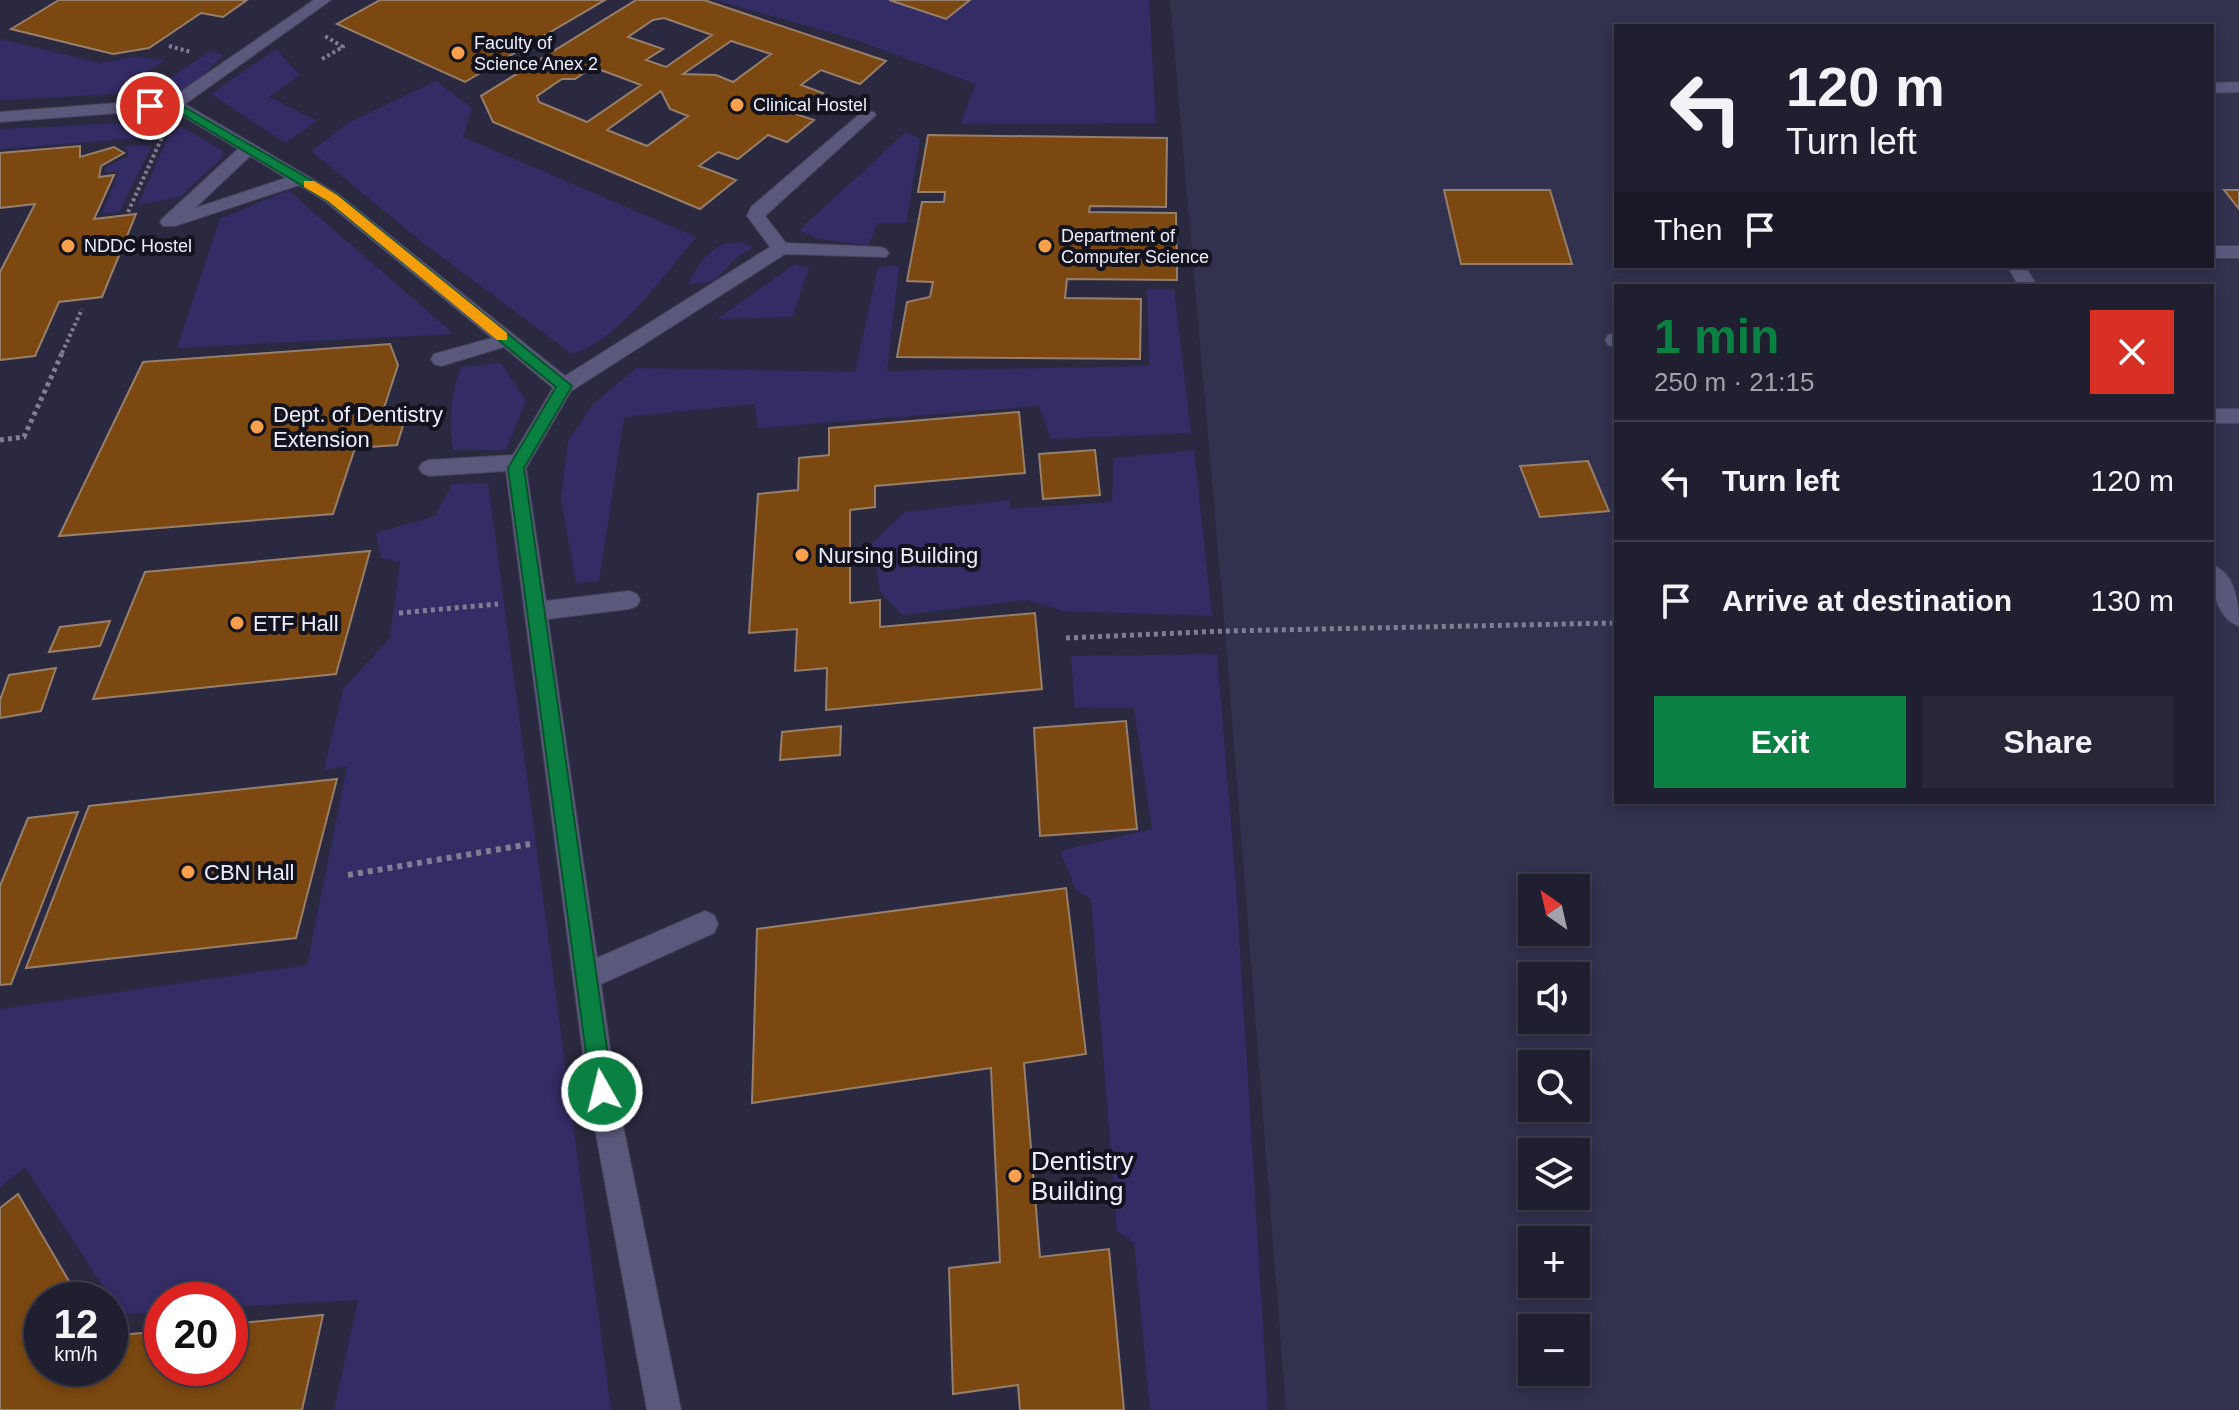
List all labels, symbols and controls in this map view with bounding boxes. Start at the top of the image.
place label: Faculty of Science Anex 2 [474,33,598,74]
marker: Faculty of Science Anex 2 [449,44,467,62]
text: 120 m [1786,55,1945,118]
icon: left [1654,56,1758,160]
pin [116,72,184,140]
icon: arrive [128,84,172,128]
place label: Clinical Hostel [753,95,867,115]
marker: Clinical Hostel [728,96,746,114]
text: Turn left [1786,121,1917,162]
icon: arrive [1738,208,1782,252]
text: Then [1654,213,1722,246]
place label: Department of Computer Science [1061,226,1209,267]
place label: NDDC Hostel [84,236,192,256]
marker: NDDC Hostel [59,237,77,255]
marker: Department of Computer Science [1036,237,1054,255]
text: 1 min [1654,310,1779,363]
button: close [2090,310,2174,394]
text: 250 m · 21:15 [1654,367,1814,397]
place label: Dept. of Dentistry Extension [273,402,443,452]
marker: Dept. of Dentistry Extension [248,418,266,436]
icon: left [1654,459,1698,503]
text: Turn left [1722,464,1840,497]
text: 120 m [2091,464,2174,497]
place label: Nursing Building [818,543,978,568]
marker: Nursing Building [793,546,811,564]
icon: arrive [1654,579,1698,623]
text: Arrive at destination [1722,584,2012,617]
text: 130 m [2091,584,2174,617]
place label: ETF Hall [253,611,339,636]
marker: ETF Hall [228,614,246,632]
button: Exit [1654,696,1906,788]
button: Share [1922,696,2174,788]
place label: CBN Hall [204,860,294,885]
marker: CBN Hall [179,863,197,881]
north arrow [1518,874,1590,946]
map controls [1518,874,1590,1386]
button: sound [1518,962,1590,1034]
position arrow [560,1049,644,1133]
button: search [1518,1050,1590,1122]
button: layers [1518,1138,1590,1210]
place label: Dentistry Building [1031,1146,1134,1206]
marker: Dentistry Building [1006,1167,1024,1185]
button: + [1518,1226,1590,1298]
speed limit sign: 20 [144,1282,248,1386]
text: 12 [54,1302,98,1346]
button: − [1518,1314,1590,1386]
text: km/h [54,1343,98,1365]

